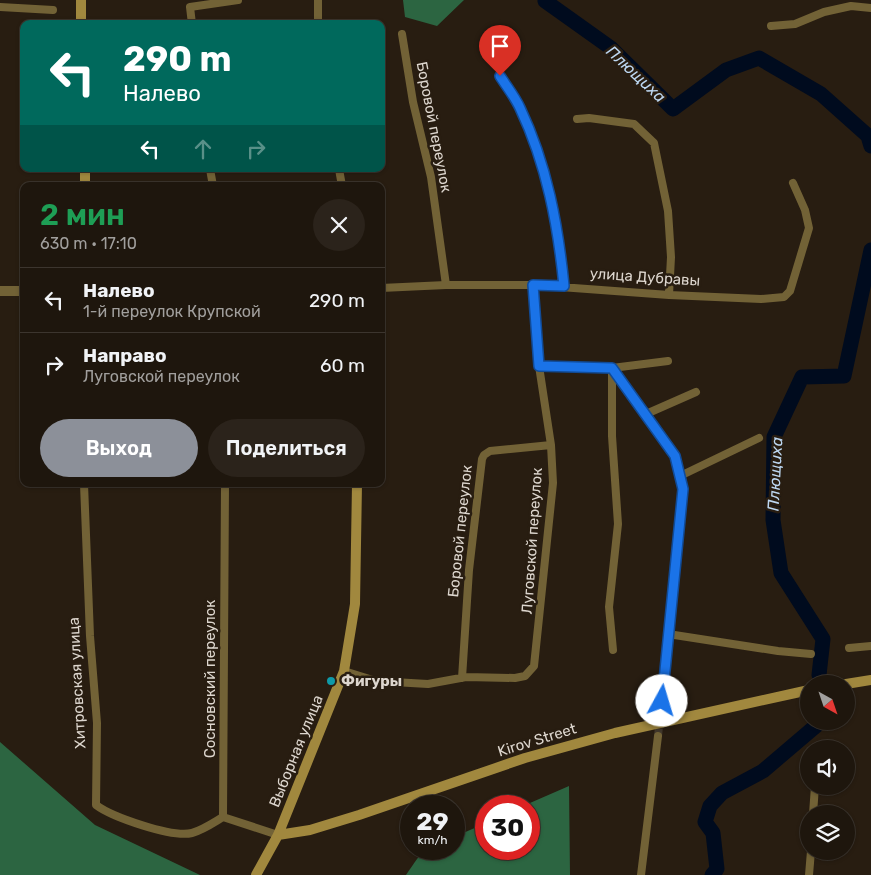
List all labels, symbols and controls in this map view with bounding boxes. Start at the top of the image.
pin [479,25,521,76]
icon: arrive [486,32,514,60]
text: 290 m [123,38,232,80]
icon: left [40,40,105,105]
water label: Плющиха [602,42,670,106]
street label: Боровой переулок [412,60,456,194]
text: Налево [123,80,201,107]
icon: left [136,135,164,163]
icon: ahead [189,135,217,163]
icon: right [242,135,270,163]
text: 2 мин [40,197,125,233]
button: close [313,199,365,251]
text: 630 m · 17:10 [40,234,137,253]
street label: улица Дубравы [589,264,701,290]
text: Налево [83,279,155,302]
icon: left [40,286,68,314]
text: 290 m [309,289,365,312]
text: 1-й переулок Крупской [83,302,261,321]
text: Направо [83,344,167,367]
icon: right [40,351,68,379]
text: 60 m [320,354,365,377]
text: Луговской переулок [83,367,240,386]
button: Выход [40,419,198,477]
button: Поделиться [208,419,365,477]
water label: Плющиха [764,436,786,512]
street label: Боровой переулок [444,464,476,598]
street label: Луговской переулок [518,467,546,615]
street label: Сосновский переулок [201,600,219,758]
street label: Хитровская улица [65,617,89,749]
place label: Фигуры [341,672,402,690]
position arrow [635,674,687,726]
marker: Фигуры [325,675,337,687]
north arrow [800,675,855,730]
map controls [800,675,855,860]
street label: Выборная улица [265,692,327,810]
street label: Kirov Street [495,719,579,761]
button: sound [800,740,855,795]
speed limit sign: 30 [475,795,540,860]
button: layers [800,805,855,860]
text: 29 [416,807,449,836]
text: km/h [418,833,447,847]

